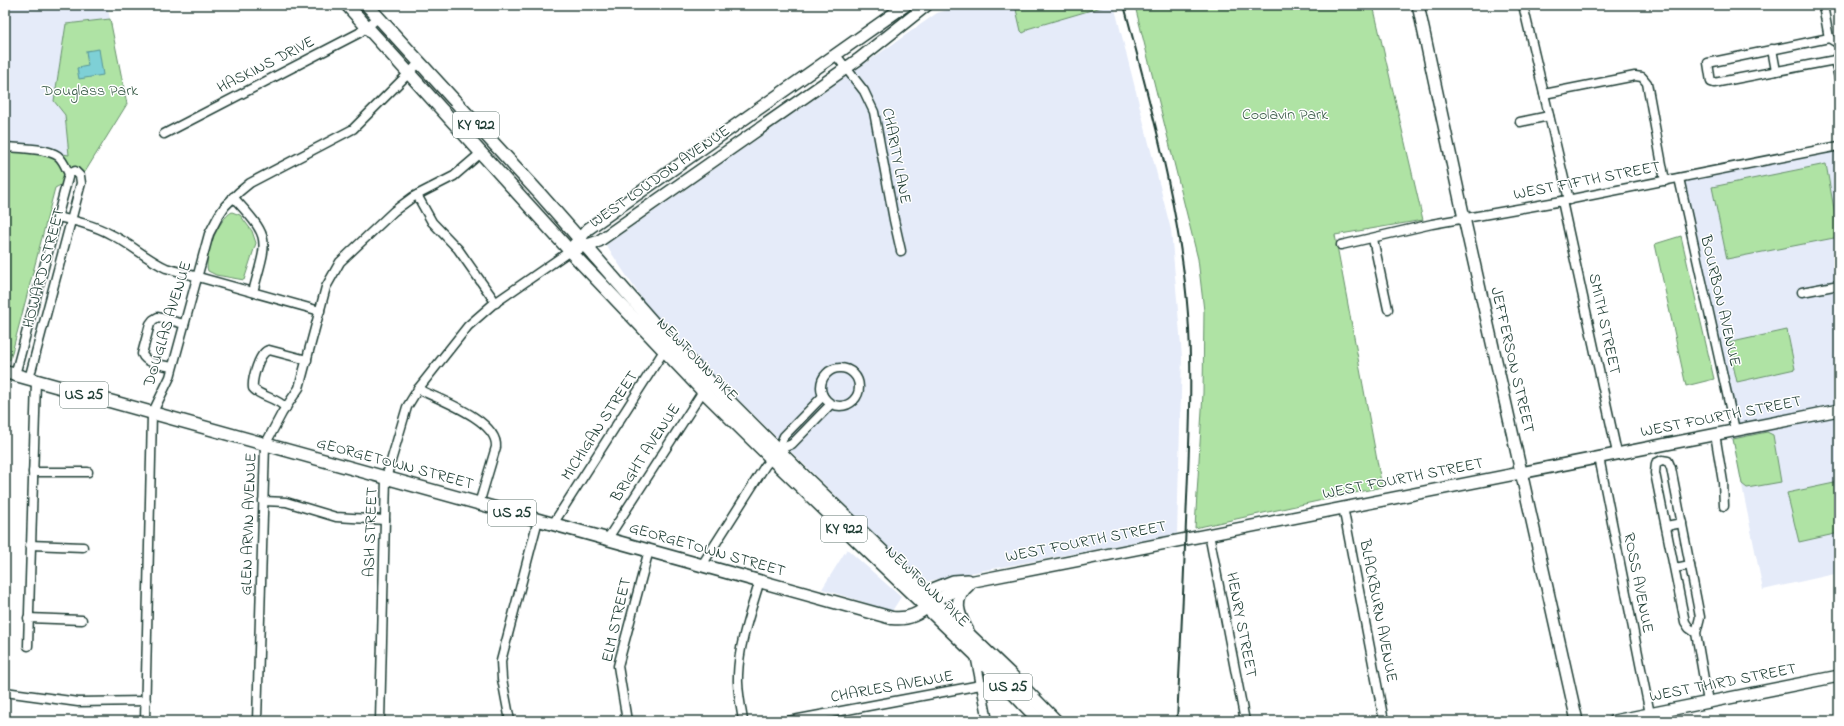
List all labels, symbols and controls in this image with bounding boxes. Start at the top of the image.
street label: HASKINS DRIVE [213,30,319,100]
park label: Douglass Park [41,79,139,103]
park label: Coolavin Park [1242,103,1329,127]
street label: CHARITY LANE [875,106,917,206]
road number: KY 922 [453,112,499,138]
street label: WEST LOUDON AVENUE [585,119,735,235]
street label: WEST FIFTH STREET [1511,155,1663,207]
street label: HOWARD STREET [16,205,72,331]
street label: BOURBON AVENUE [1693,232,1747,369]
street label: DOUGLAS AVENUE [137,258,199,391]
street label: SMITH STREET [1582,271,1626,377]
street label: JEFFERSON STREET [1484,285,1540,435]
street label: NEWTOWN PIKE [650,312,744,408]
street label: MICHIGAN STREET [555,366,645,486]
road number: US 25 [60,382,108,408]
street label: WEST FOURTH STREET [1639,390,1803,444]
street label: BRIGHT AVENUE [604,399,687,508]
street label: GEORGETOWN STREET [314,431,476,497]
street label: GLEN ARVIN AVENUE [235,452,263,596]
street label: WEST FOURTH STREET [1321,452,1485,506]
street label: ASH STREET [357,486,385,578]
road number: US 25 [488,500,536,526]
street label: WEST FOURTH STREET [1004,515,1168,569]
street label: GEORGETOWN STREET [626,516,788,584]
road number: KY 922 [821,516,867,542]
street label: ROSS AVENUE [1617,531,1659,635]
street label: BLACKBURN AVENUE [1352,536,1404,685]
street label: NEWTOWN PIKE [879,540,975,634]
street label: HENRY STREET [1219,570,1263,680]
street label: ELM STREET [596,575,638,665]
street label: WEST THIRD STREET [1647,657,1799,709]
street label: CHARLES AVENUE [829,664,955,710]
road number: US 25 [984,674,1032,700]

